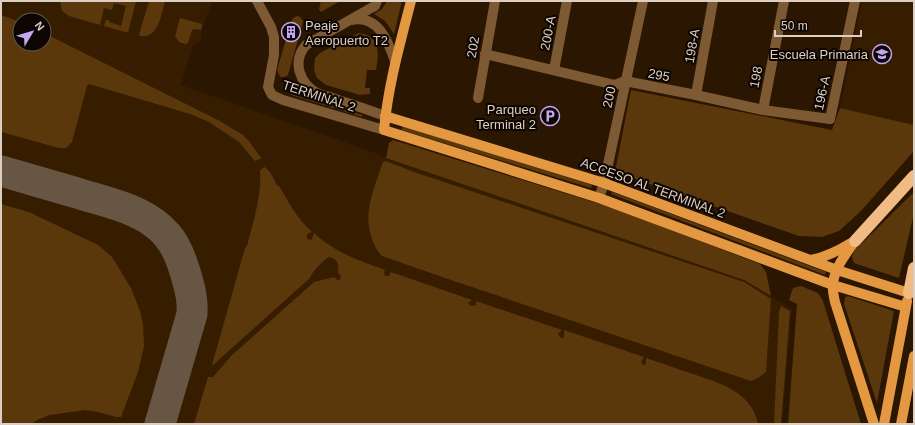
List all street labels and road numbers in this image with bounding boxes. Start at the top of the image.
street label: 200-A [537,14,559,51]
street label: 198-A [682,27,702,64]
street label: 202 [464,35,482,59]
street label: 198 [747,65,765,89]
street label: 295 [647,66,671,84]
street label: 196-A [811,74,833,112]
street label: TERMINAL 2 [280,77,358,115]
street label: 200 [599,85,619,109]
street label: ACCESO AL TERMINAL 2 [579,155,727,221]

